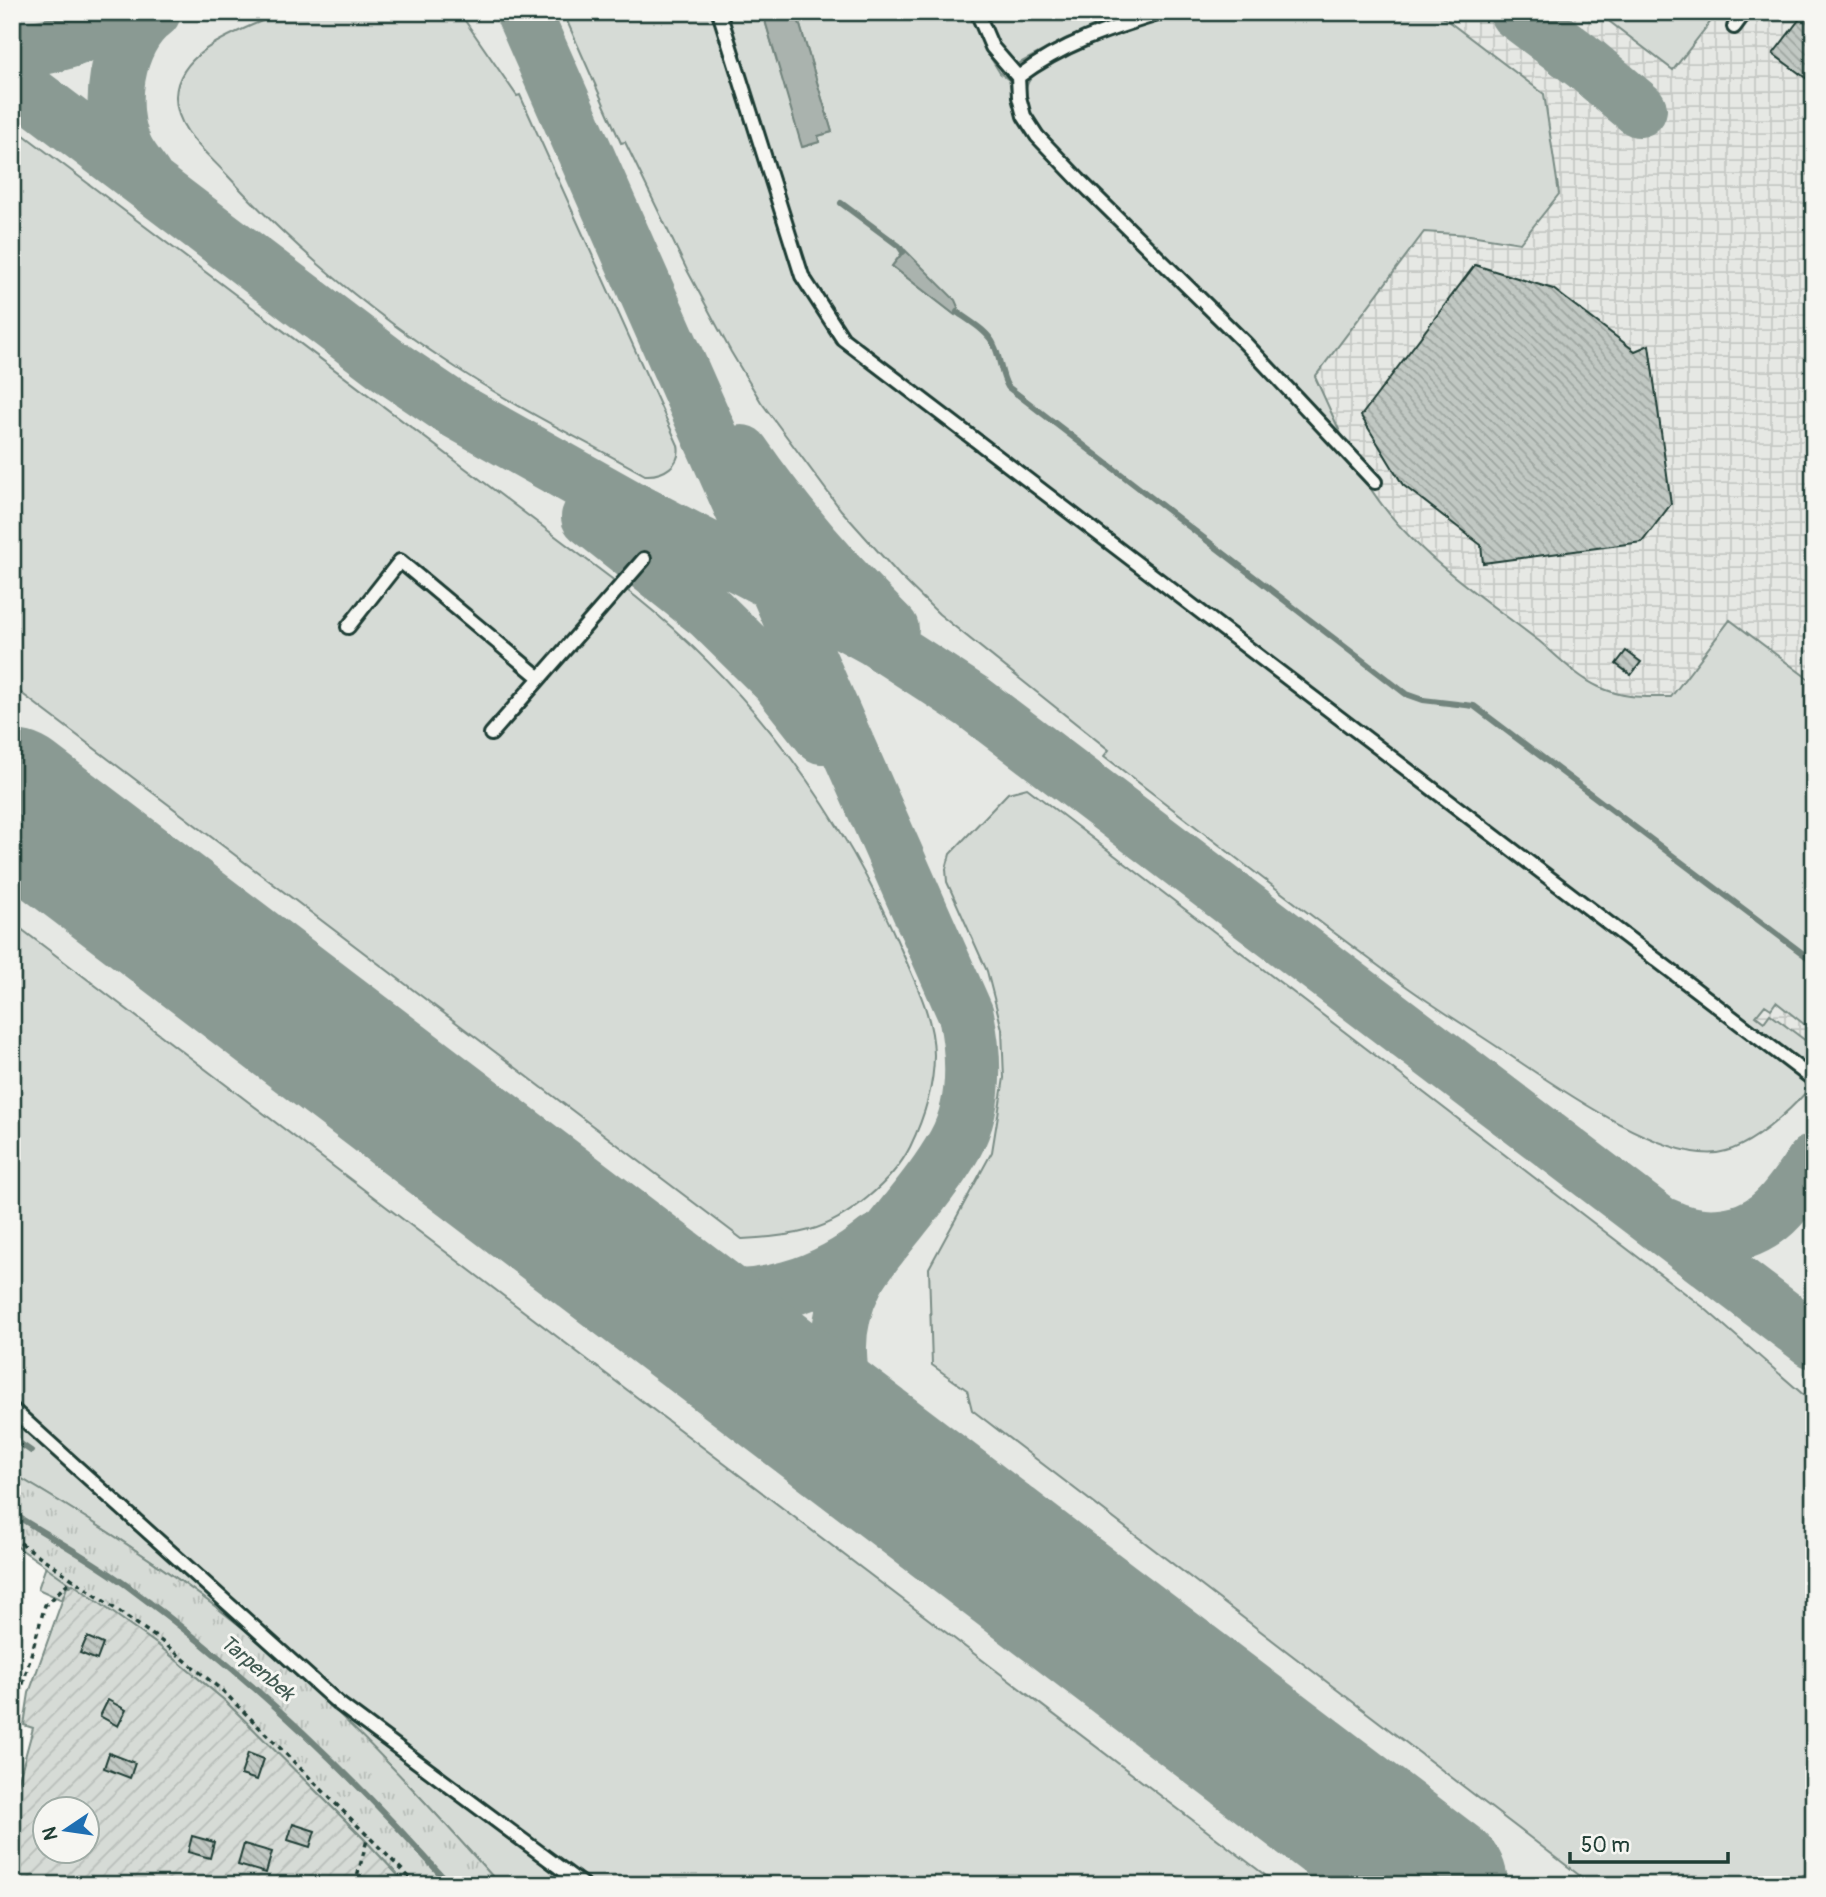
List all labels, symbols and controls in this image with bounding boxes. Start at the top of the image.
water label: Tarpenbek [214,1629,301,1708]
north arrow [32,1796,102,1866]
scale bar [1570,1820,1728,1864]
text: N [37,1824,64,1843]
text: 50 m [1581,1832,1630,1859]

